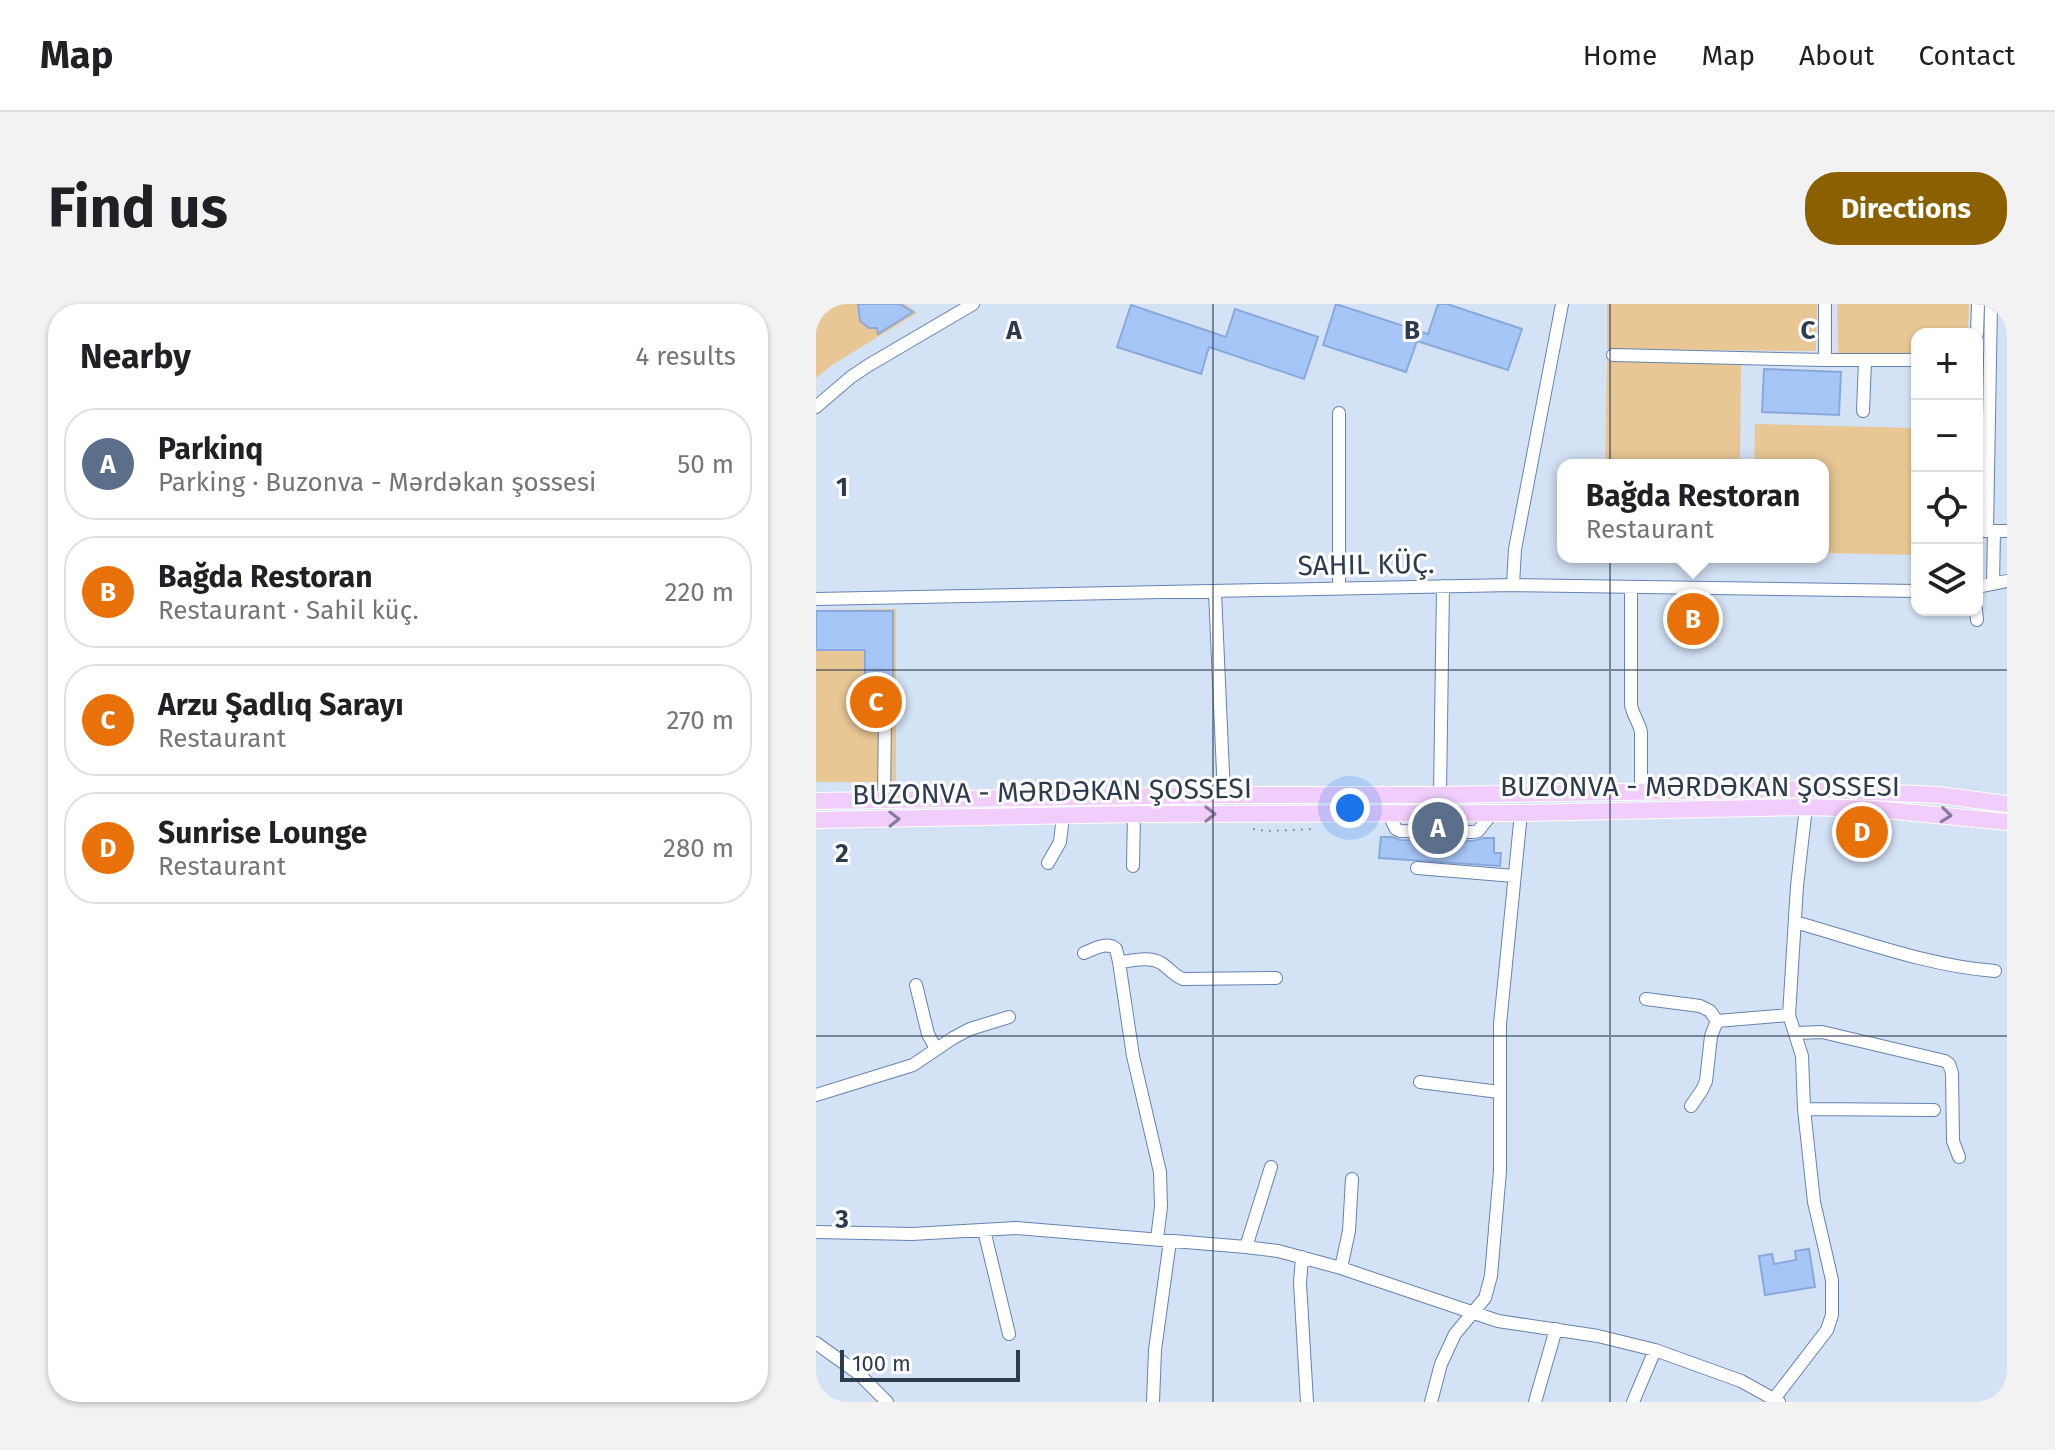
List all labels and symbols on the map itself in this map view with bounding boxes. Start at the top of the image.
text: A [1005,315,1022,346]
text: B [1404,315,1420,346]
text: C [1801,315,1816,346]
text: 1 [836,472,848,503]
street label: SAHIL KÜÇ. [1297,547,1435,582]
pin: B [1667,589,1719,649]
pin: C [850,672,902,732]
street label: BUZONVA - MƏRDƏKAN ŞOSSESI [1500,770,1900,803]
street label: BUZONVA - MƏRDƏKAN ŞOSSESI [852,772,1252,811]
your location [1330,788,1370,828]
pin: A [1412,798,1464,858]
pin: D [1836,802,1888,862]
one-way arrow [1204,805,1217,823]
one-way arrow [1940,806,1953,823]
one-way arrow [888,810,901,827]
text: 2 [835,838,849,869]
text: 3 [834,1204,849,1235]
scale bar [840,1346,1020,1382]

